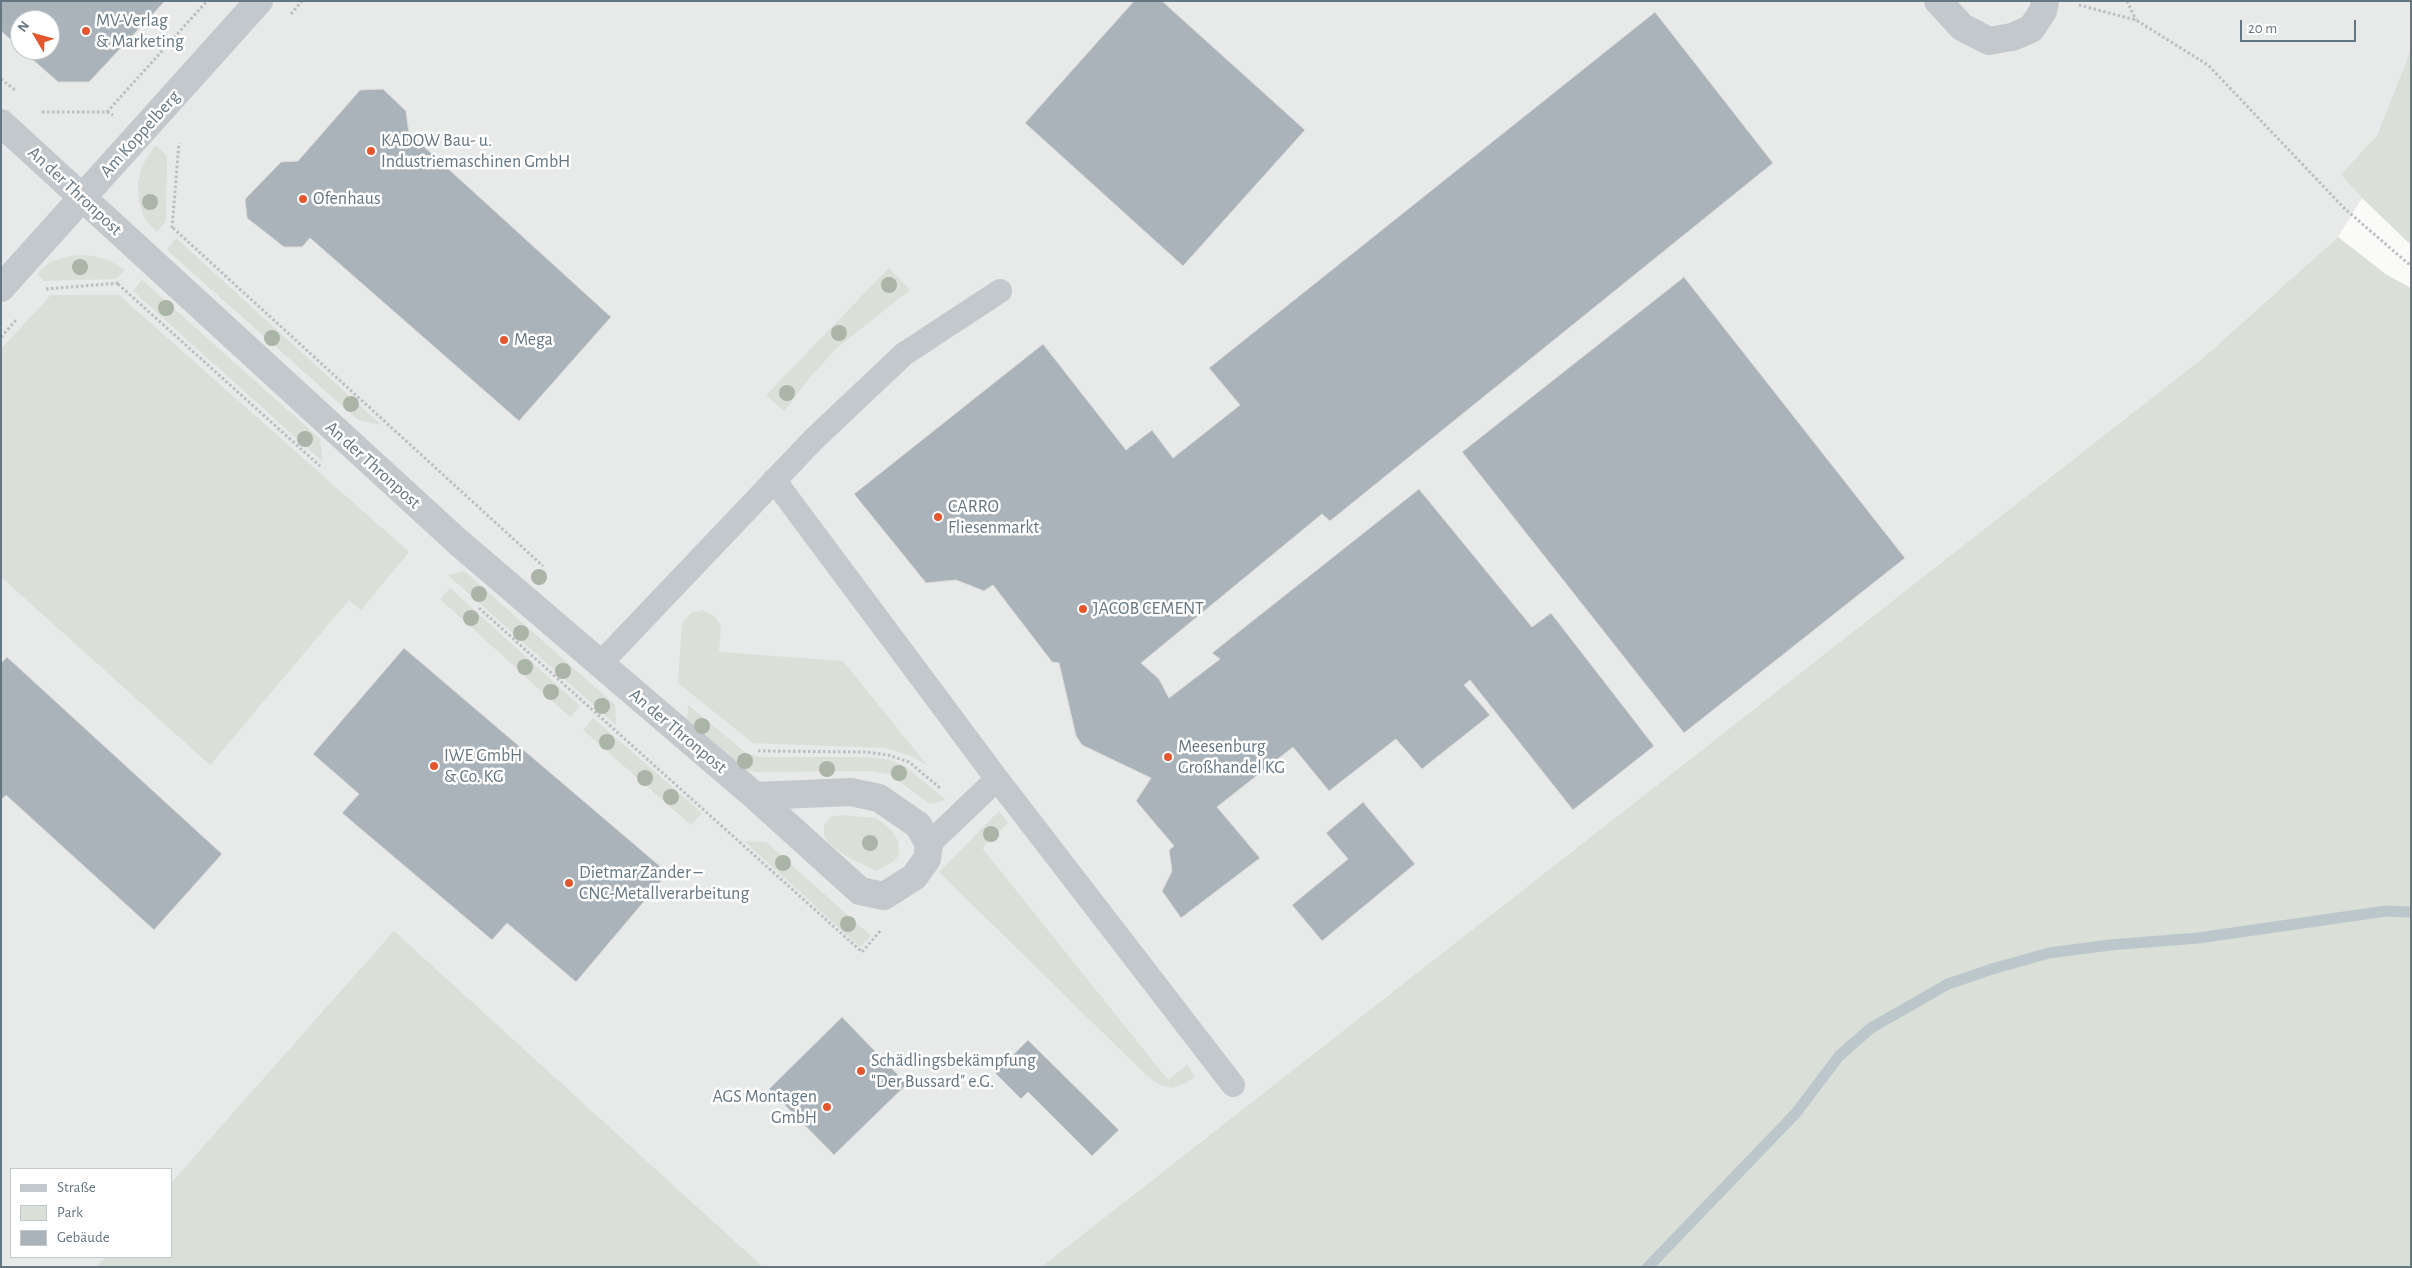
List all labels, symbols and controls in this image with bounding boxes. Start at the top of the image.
north arrow [10,10,60,60]
place label: MV-Verlag & Marketing [96,10,184,52]
scale bar [2242,10,2358,42]
text: N [15,18,32,35]
text: 20 m [2248,21,2277,36]
marker: MV-Verlag & Marketing [80,25,92,37]
street label: Am Koppelberg [95,86,185,182]
place label: KADOW Bau- u. Industriemaschinen GmbH [381,130,570,172]
street label: An der Thronpost [23,142,127,240]
marker: KADOW Bau- u. Industriemaschinen GmbH [365,145,377,157]
place label: Ofenhaus [313,188,381,210]
marker: Ofenhaus [297,193,309,205]
place label: Mega [514,329,553,351]
marker: Mega [498,334,510,346]
street label: An der Thronpost [321,417,425,513]
place label: CARRO Fliesenmarkt [948,496,1039,538]
marker: CARRO Fliesenmarkt [932,511,944,523]
place label: JACOB CEMENT [1093,598,1204,620]
marker: JACOB CEMENT [1077,603,1089,615]
street label: An der Thronpost [625,684,731,778]
place label: Meesenburg Großhandel KG [1178,736,1285,779]
place label: IWE GmbH & Co. KG [444,745,522,788]
marker: Meesenburg Großhandel KG [1162,751,1174,763]
marker: IWE GmbH & Co. KG [428,760,440,772]
place label: Dietmar Zander – CNC-Metallverarbeitung [579,862,749,904]
marker: Dietmar Zander – CNC-Metallverarbeitung [563,877,575,889]
place label: Schädlingsbekämpfung "Der Bussard" e.G. [871,1050,1036,1092]
marker: Schädlingsbekämpfung "Der Bussard" e.G. [855,1065,867,1077]
place label: AGS Montagen GmbH [712,1086,817,1128]
marker: AGS Montagen GmbH [821,1101,833,1113]
legend [10,1168,172,1258]
text: Straße [57,1180,96,1195]
text: Park [57,1205,83,1220]
text: Gebäude [57,1230,110,1245]

